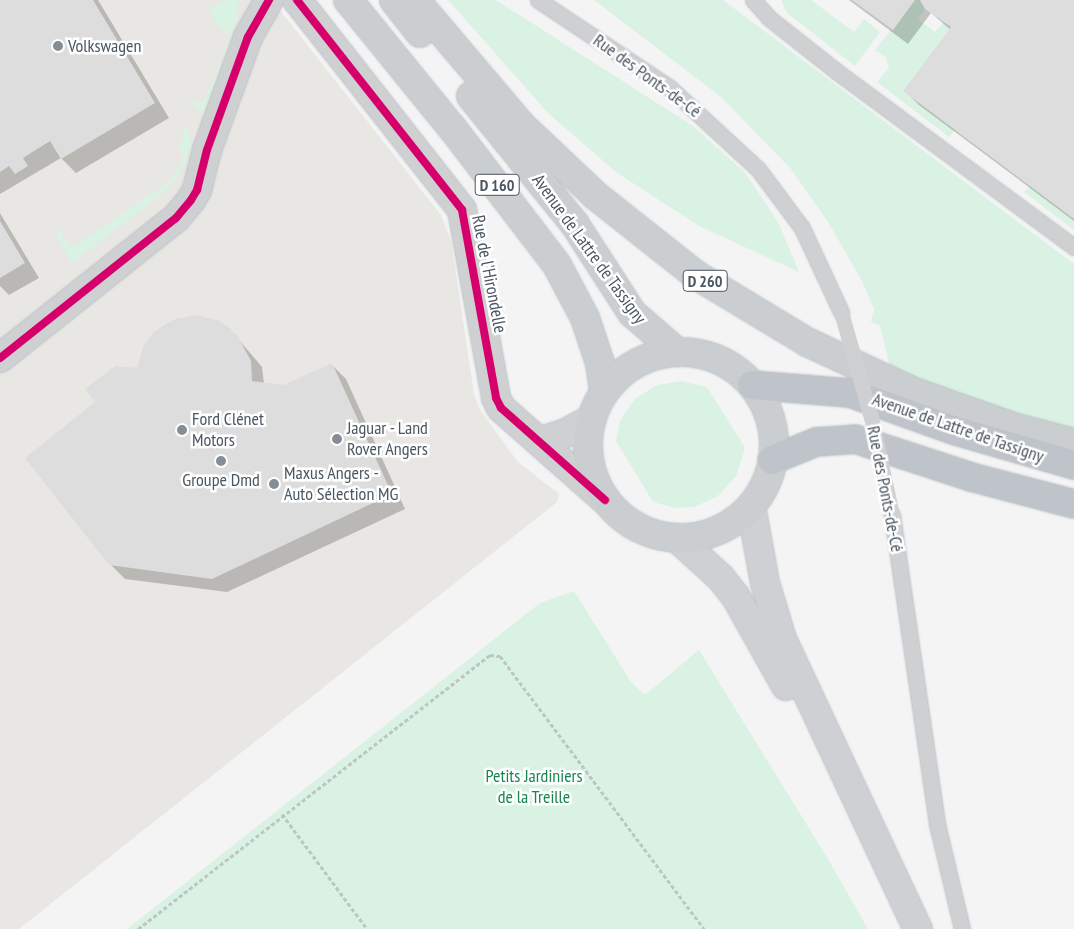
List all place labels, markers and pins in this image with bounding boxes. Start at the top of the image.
place label: Volkswagen [68,35,141,57]
marker: Volkswagen [52,40,64,52]
place label: Ford Clénet Motors [192,409,264,452]
place label: Jaguar - Land Rover Angers [347,418,429,460]
marker: Ford Clénet Motors [176,424,188,436]
marker: Jaguar - Land Rover Angers [331,433,343,445]
marker: Groupe Dmd [215,455,227,467]
place label: Maxus Angers - Auto Sélection MG [284,463,398,506]
place label: Groupe Dmd [182,469,260,491]
marker: Maxus Angers - Auto Sélection MG [268,478,280,490]

